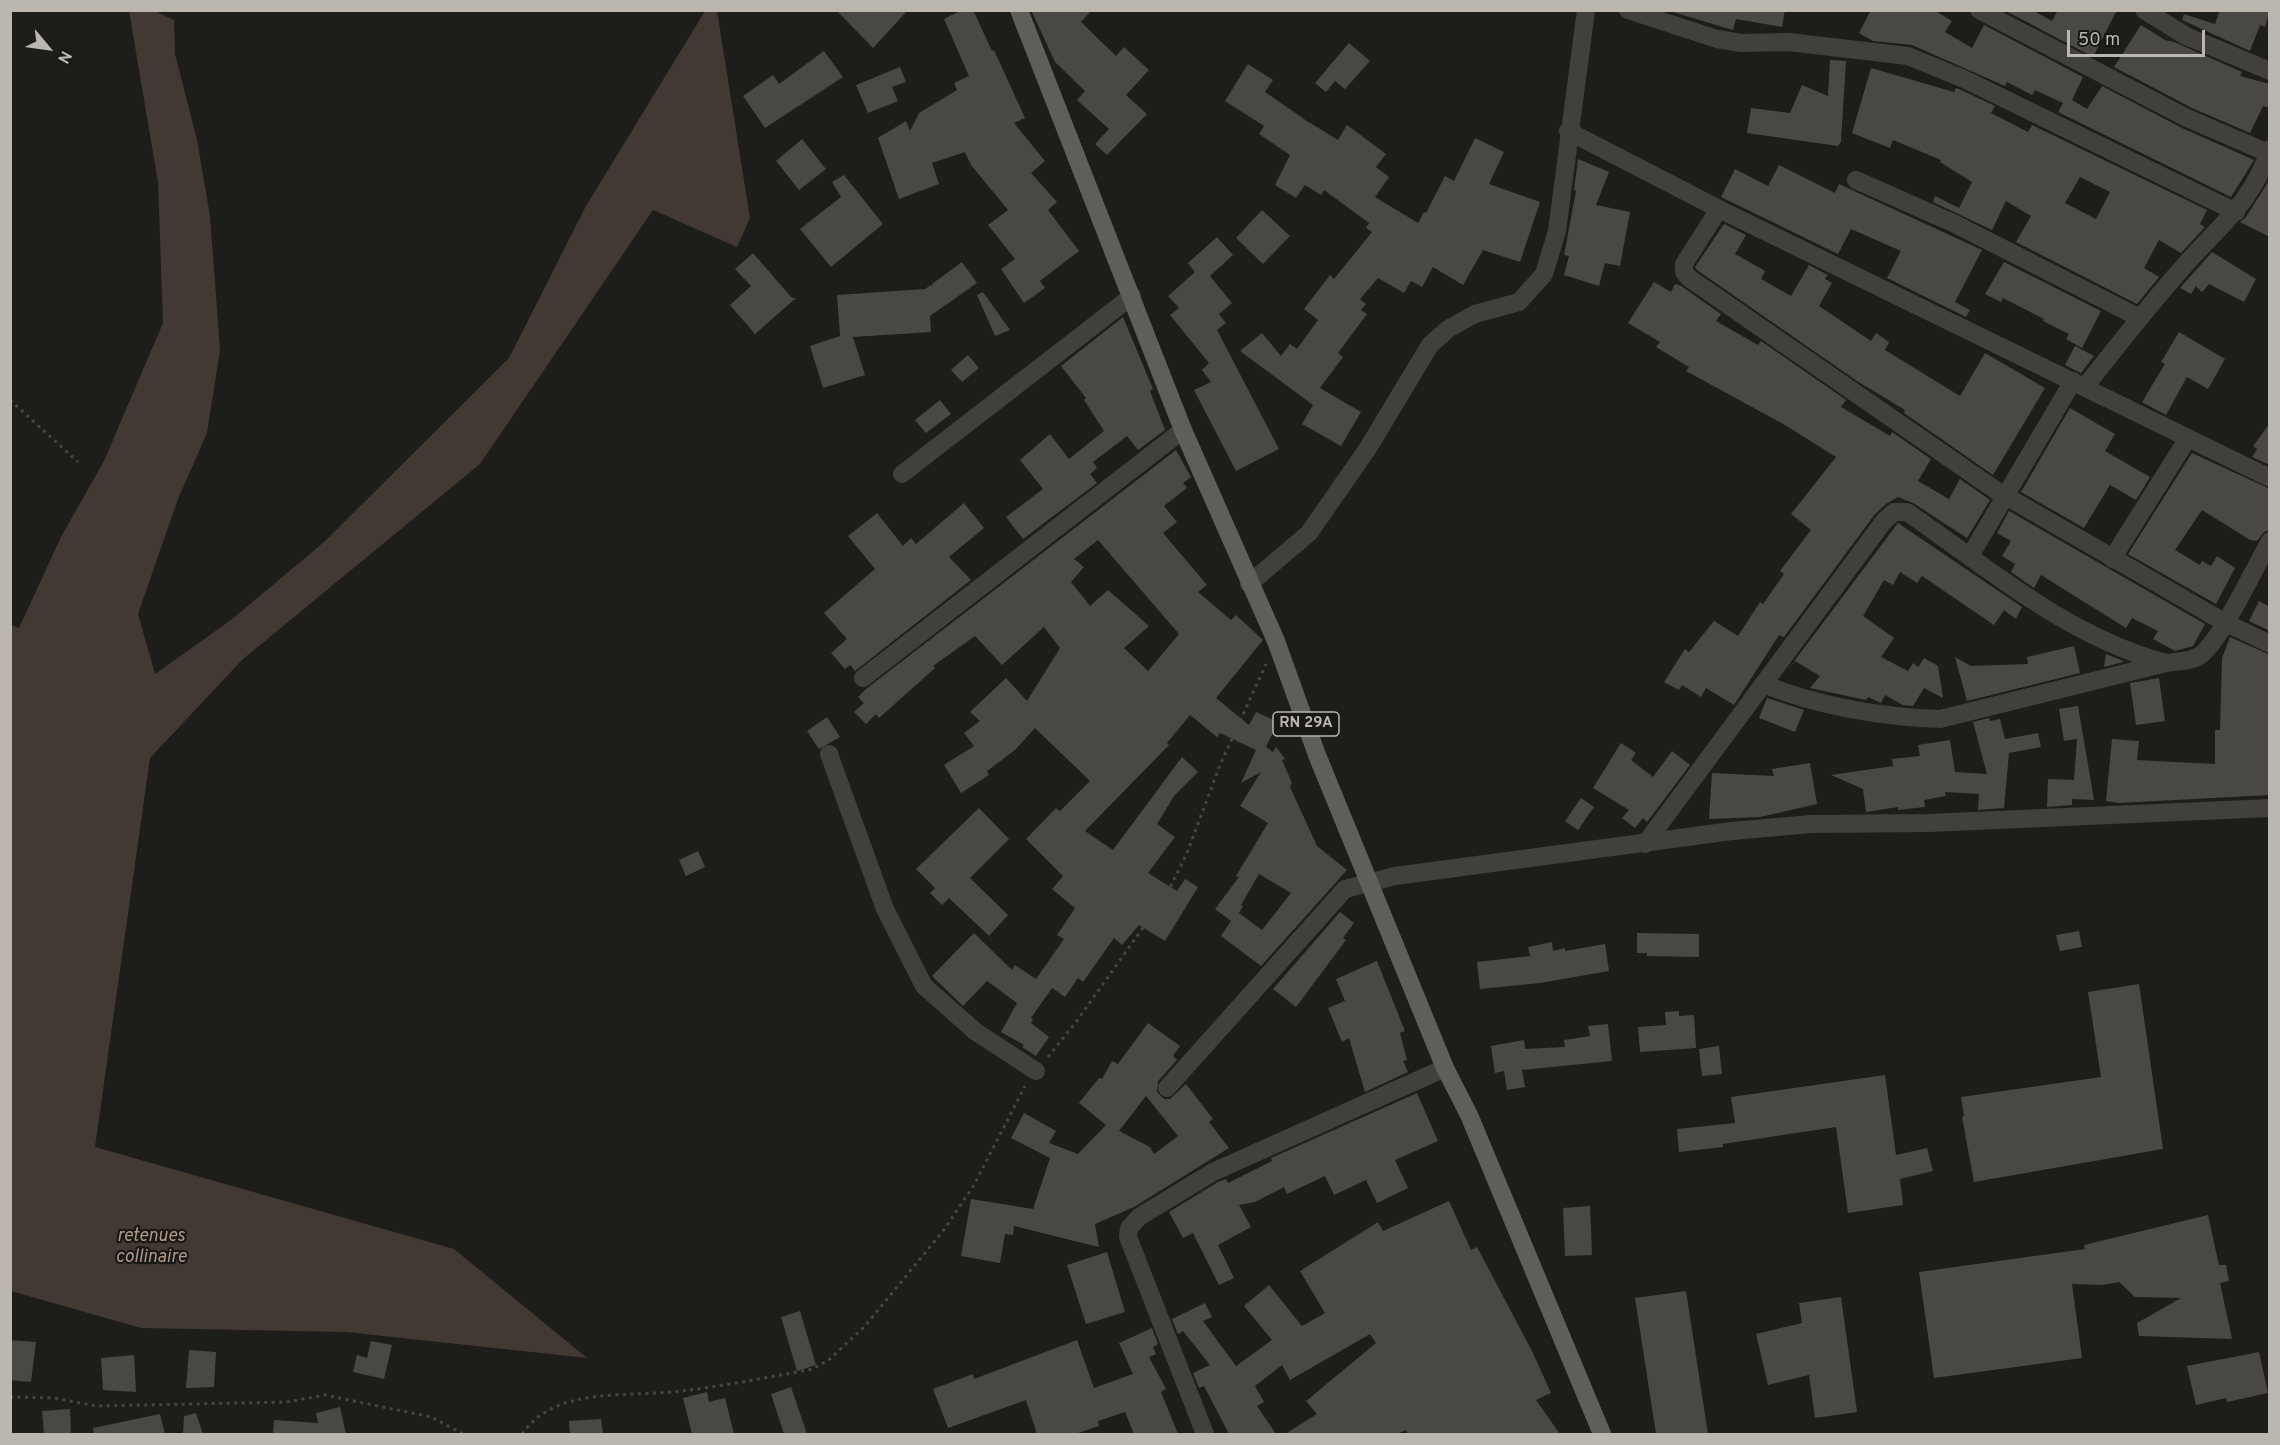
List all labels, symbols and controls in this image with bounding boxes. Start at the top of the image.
north arrow [18,18,78,78]
scale bar [2070,18,2208,56]
text: 50 m [2078,29,2120,52]
text: N [52,47,75,67]
road number: RN 29A [1273,712,1339,736]
water label: retenues collinaire [116,1226,186,1268]

